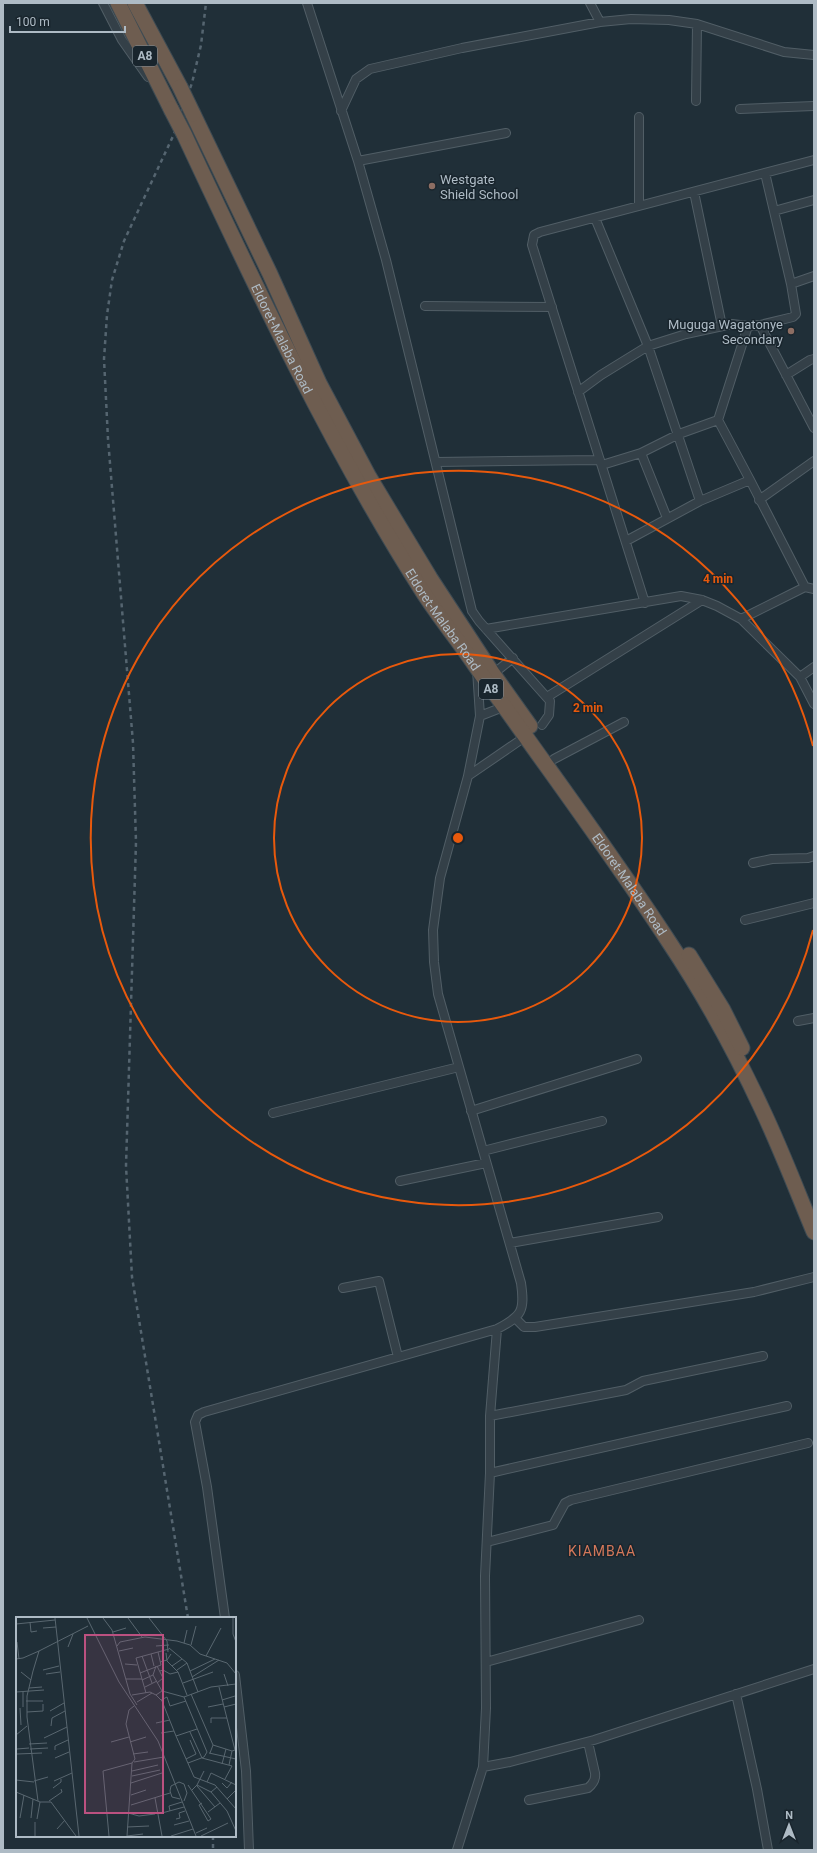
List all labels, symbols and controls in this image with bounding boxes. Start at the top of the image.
scale bar [10,8,125,34]
text: 100 m [16,15,50,29]
road number: A8 [133,46,157,66]
place label: Westgate Shield School [440,172,518,202]
marker: Westgate Shield School [427,181,437,191]
street label: Eldoret-Malaba Road [249,281,316,396]
place label: Muguga Wagatonye Secondary [668,317,783,347]
marker: Muguga Wagatonye Secondary [786,326,796,336]
street label: Eldoret-Malaba Road [403,566,484,673]
text: 4 min [703,572,733,586]
road number: A8 [479,679,503,699]
text: 2 min [573,701,603,715]
street label: Eldoret-Malaba Road [589,830,670,938]
centre of rings [451,831,465,845]
district label: KIAMBAA [568,1543,636,1559]
inset map [16,1617,236,1837]
north arrow [769,1805,809,1845]
text: N [785,1809,793,1822]

